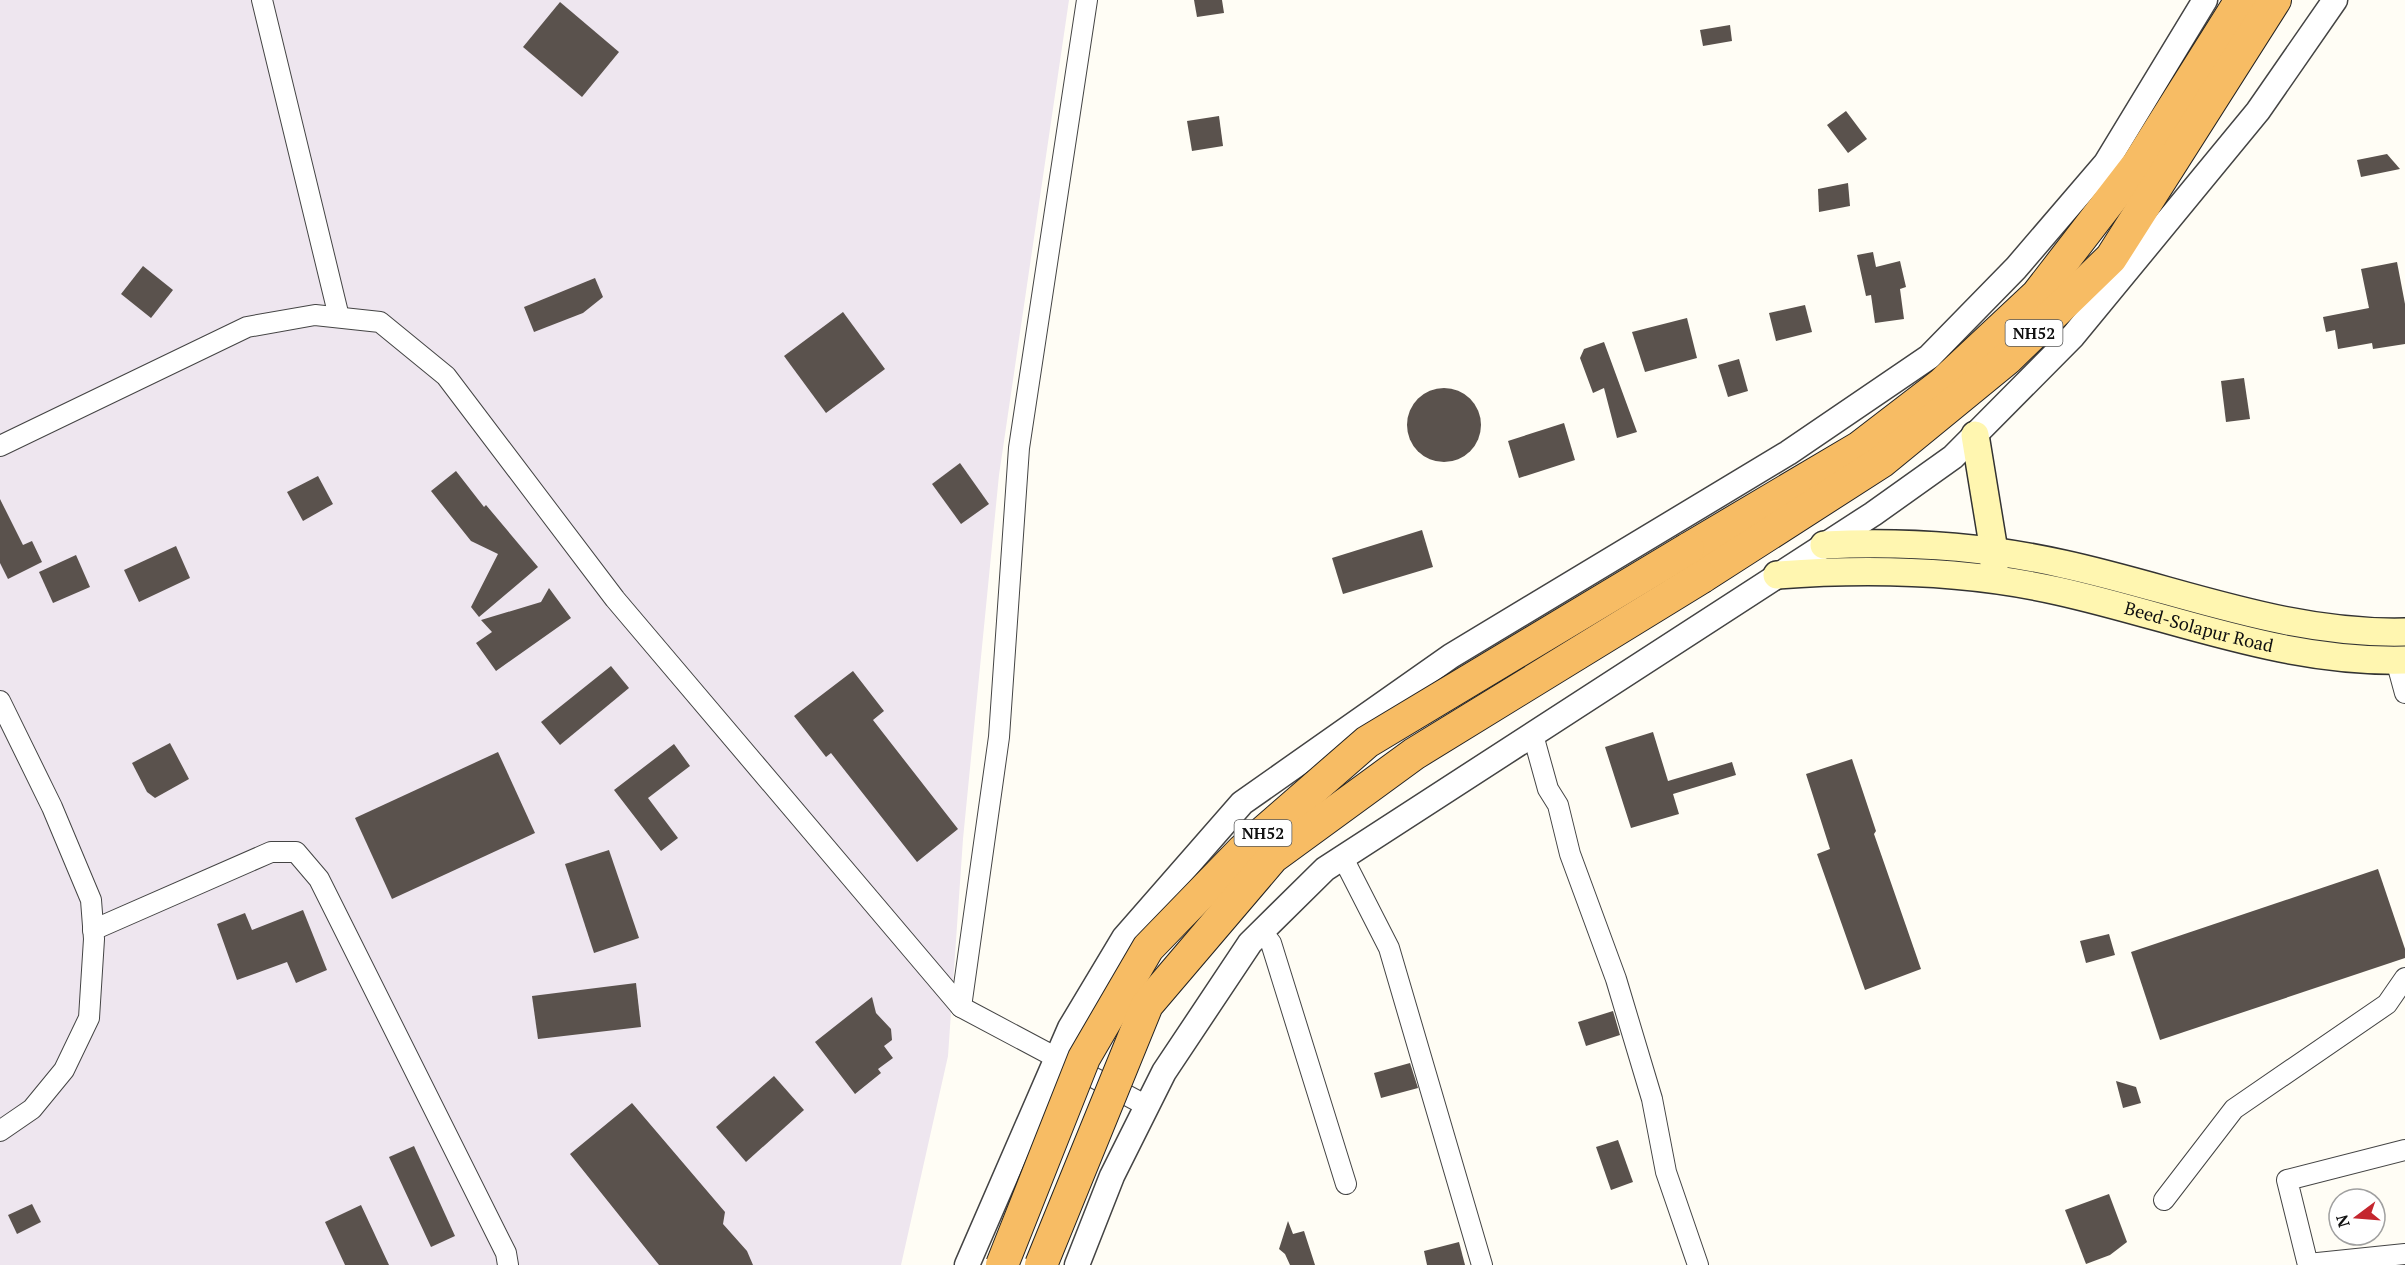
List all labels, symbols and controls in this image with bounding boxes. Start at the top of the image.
road number: NH52 [2006,320,2062,346]
street label: Beed-Solapur Road [2122,595,2276,657]
road number: NH52 [1234,820,1292,846]
north arrow [2327,1187,2387,1247]
text: N [2330,1212,2355,1230]

